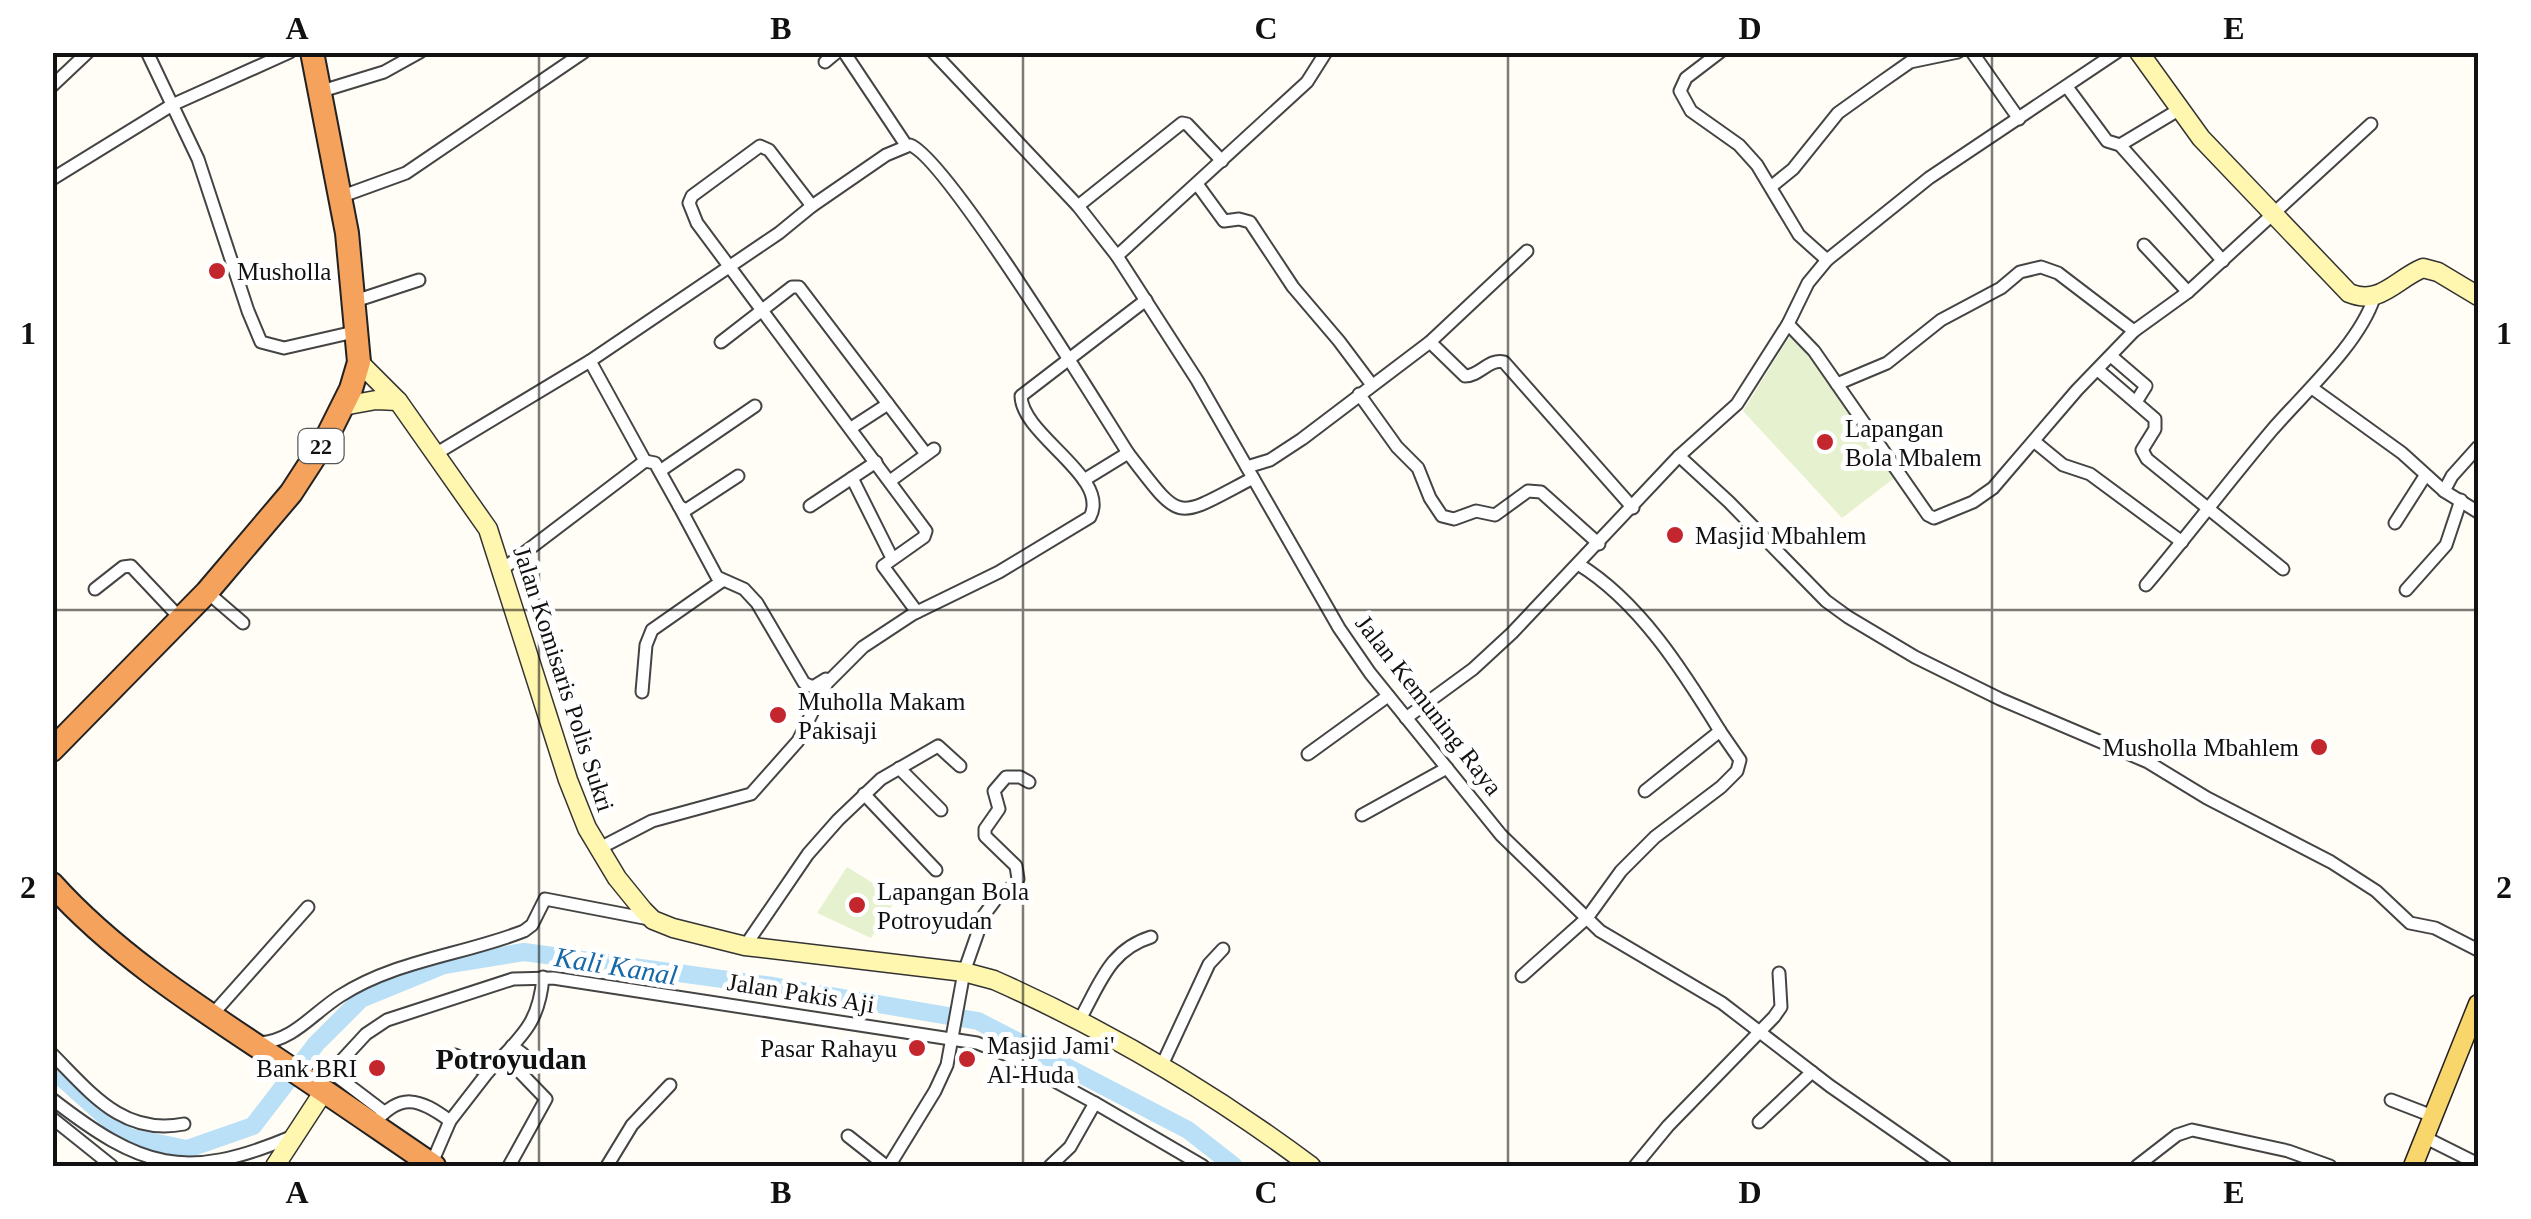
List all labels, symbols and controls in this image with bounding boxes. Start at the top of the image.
text: A [285,10,309,46]
text: B [770,10,792,46]
text: C [1254,10,1278,46]
text: D [1738,10,1762,46]
text: E [2223,10,2245,46]
place label: Musholla [237,258,331,285]
marker: Musholla [206,260,228,282]
text: 1 [20,315,36,351]
text: 1 [2496,315,2512,351]
place label: Lapangan Bola Mbalem [1845,415,1982,471]
road number: 22 [298,429,344,463]
marker: Lapangan Bola Mbalem [1814,431,1836,453]
place label: Masjid Mbahlem [1695,522,1867,549]
marker: Masjid Mbahlem [1664,524,1686,546]
street label: Jalan Komisaris Polis Sukri [508,543,620,815]
street label: Jalan Kemuning Raya [1350,610,1508,800]
place label: Muholla Makam Pakisaji [798,688,966,744]
marker: Muholla Makam Pakisaji [767,704,789,726]
place label: Musholla Mbahlem [2102,734,2300,761]
marker: Musholla Mbahlem [2308,736,2330,758]
text: 2 [20,869,36,905]
text: 2 [2496,869,2512,905]
place label: Lapangan Bola Potroyudan [877,878,1029,934]
marker: Lapangan Bola Potroyudan [846,894,868,916]
water label: Kali Kanal [551,941,680,991]
street label: Jalan Pakis Aji [725,968,877,1018]
place label: Masjid Jami' Al-Huda [987,1032,1114,1088]
place label: Pasar Rahayu [760,1035,897,1062]
marker: Pasar Rahayu [906,1037,928,1059]
district label: Potroyudan [435,1042,587,1075]
marker: Masjid Jami' Al-Huda [956,1048,978,1070]
place label: Bank BRI [256,1055,357,1082]
marker: Bank BRI [366,1057,388,1079]
text: A [285,1174,309,1210]
text: B [770,1174,792,1210]
text: C [1254,1174,1278,1210]
text: D [1738,1174,1762,1210]
text: E [2223,1174,2245,1210]

